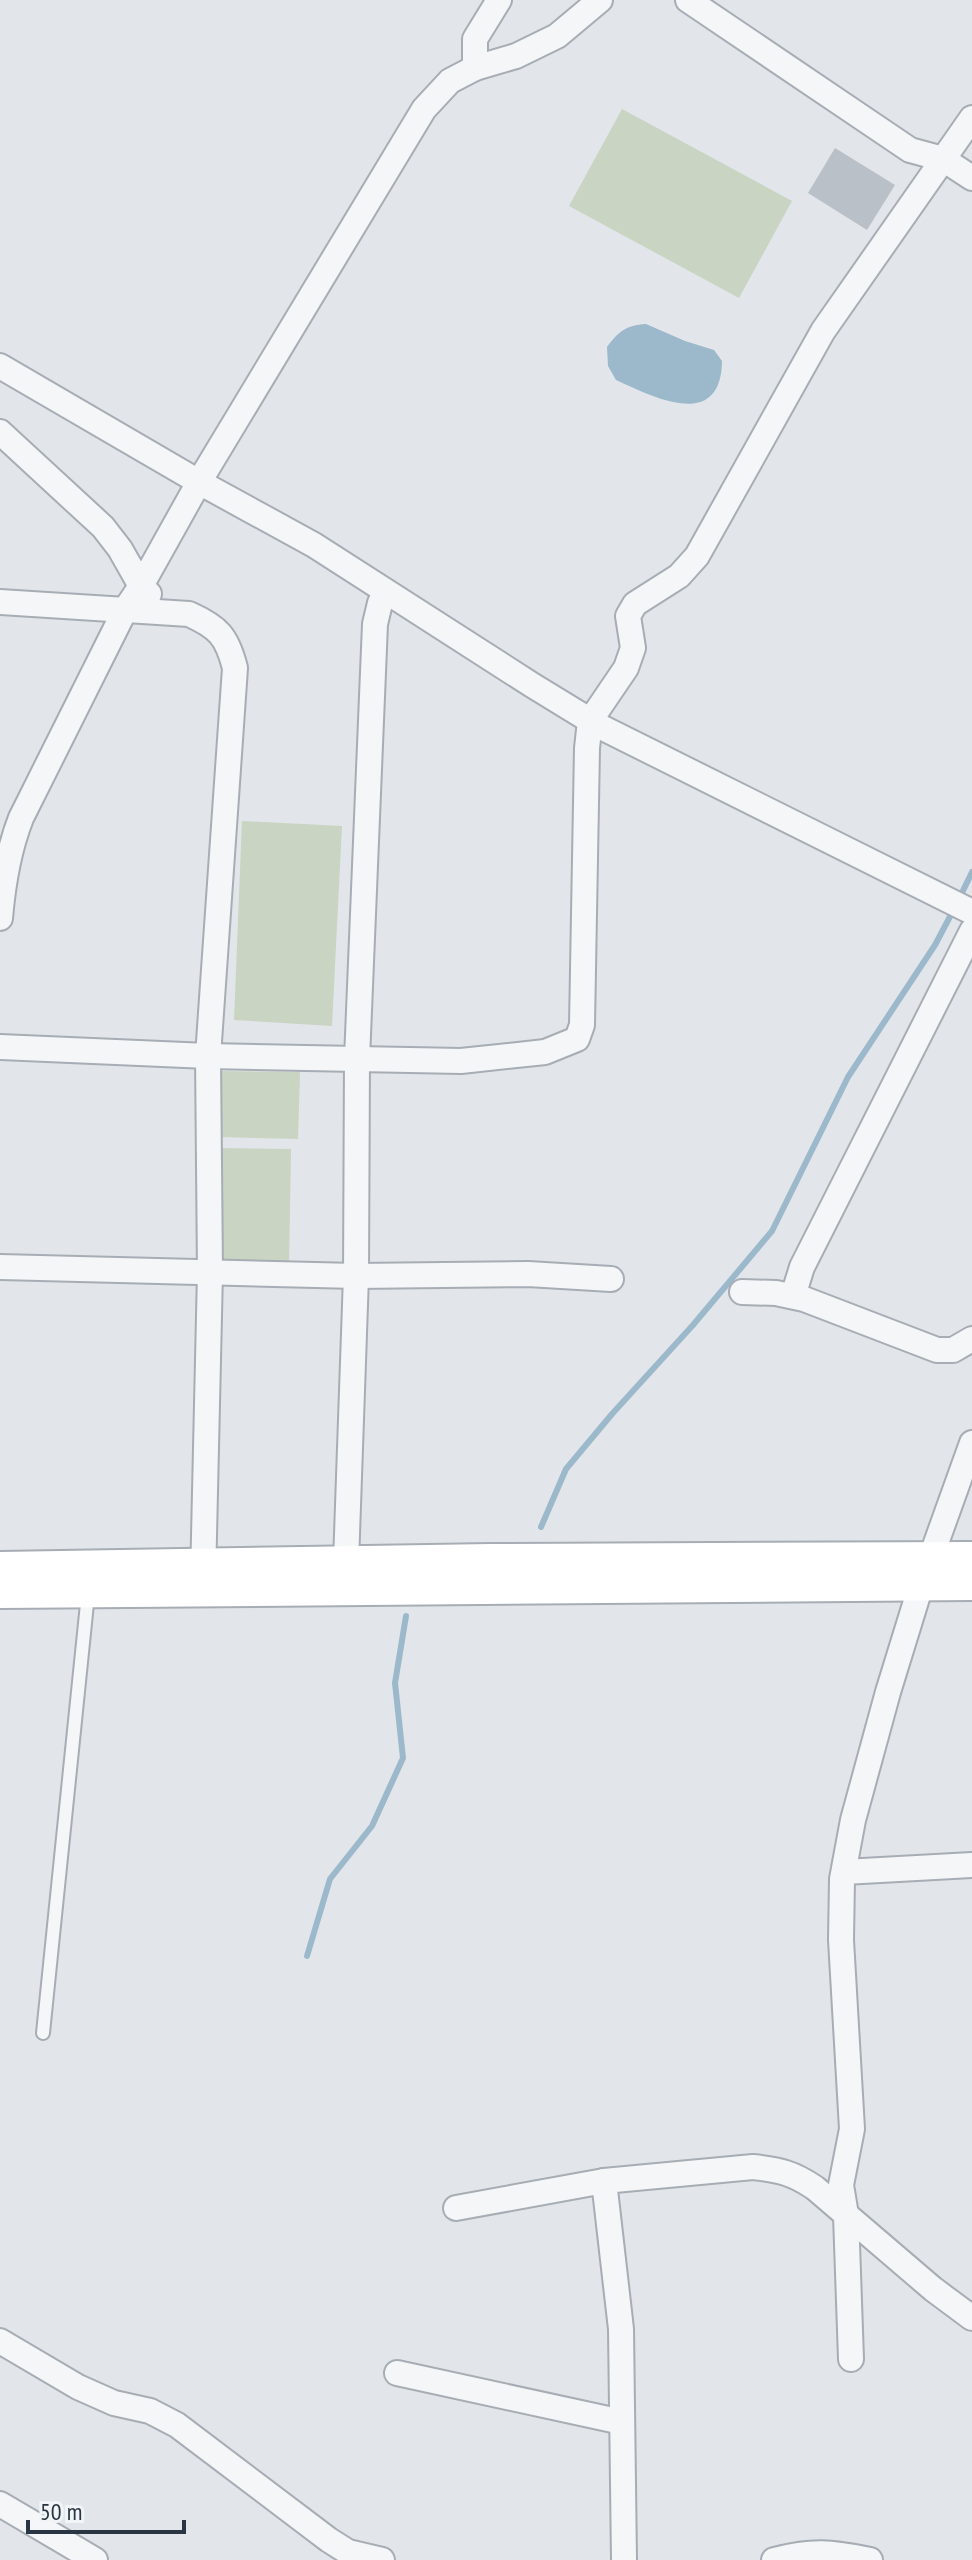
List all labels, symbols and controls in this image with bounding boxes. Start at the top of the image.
scale bar [28,2484,184,2534]
text: 50 m [40,2496,82,2527]

